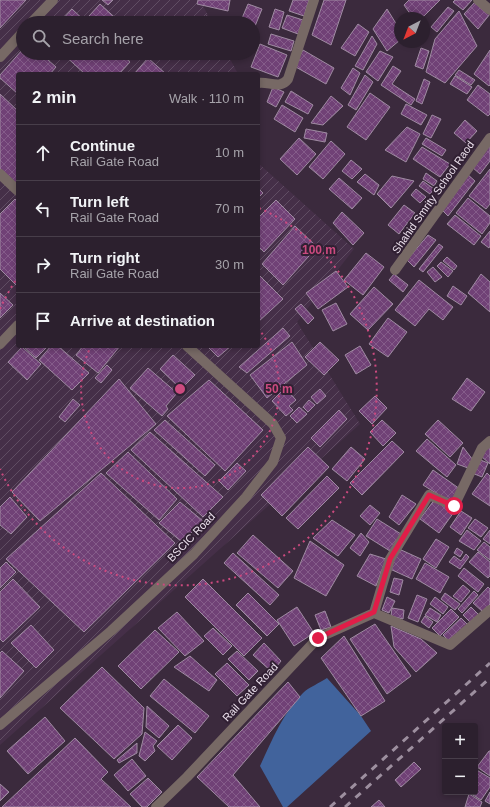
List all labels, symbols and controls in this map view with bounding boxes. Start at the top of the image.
north arrow [394,12,430,48]
search box [16,16,260,60]
icon: search [30,27,52,49]
text: Search here [62,30,144,47]
text: 2 min [32,88,76,107]
text: Walk · 110 m [169,91,244,106]
text: Continue [70,137,135,154]
street label: Shahid Smrity School Raod [390,138,476,256]
icon: ahead [32,142,54,164]
text: 10 m [215,145,244,160]
text: Rail Gate Road [70,154,159,169]
text: Turn left [70,193,129,210]
icon: left [32,198,54,220]
text: 70 m [215,201,244,216]
text: Rail Gate Road [70,210,159,225]
text: 100 m [302,243,336,257]
text: Turn right [70,249,140,266]
icon: right [32,254,54,276]
text: 30 m [215,257,244,272]
text: Rail Gate Road [70,266,159,281]
icon: arrive [32,310,54,332]
text: Arrive at destination [70,312,215,329]
centre of rings [173,382,187,396]
text: 50 m [265,382,293,396]
route start [445,497,463,515]
street label: BSCIC Road [165,510,217,564]
route end [309,629,327,647]
street label: Rail Gate Road [220,660,280,724]
map controls [442,723,478,795]
button: + [442,723,478,759]
button: − [442,759,478,795]

